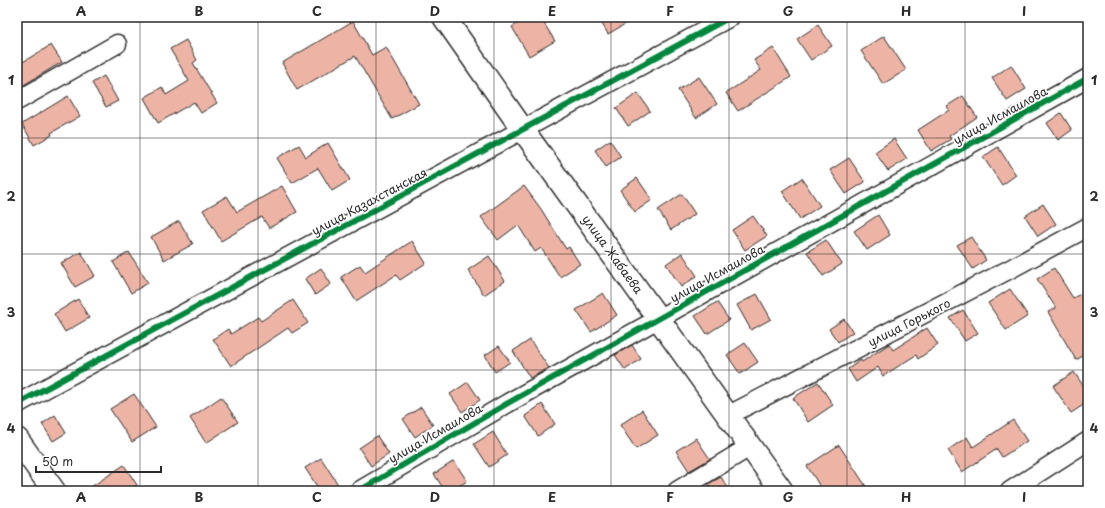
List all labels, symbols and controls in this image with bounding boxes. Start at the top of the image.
text: A [76,1,86,20]
text: B [195,1,204,20]
text: C [312,1,322,20]
text: D [430,1,440,20]
text: E [548,1,556,20]
text: F [666,1,674,20]
text: G [783,1,793,20]
text: H [901,1,911,20]
text: I [1022,1,1026,20]
text: 1 [8,70,14,89]
text: 1 [1091,70,1097,89]
street label: улица Исмаилова [950,81,1051,148]
street label: улица Казахстанская [308,163,430,239]
text: 2 [6,186,16,205]
text: 2 [1089,186,1099,205]
street label: улица Жабаева [578,211,648,298]
street label: улица Исмаилова [667,239,768,306]
street label: улица Горького [865,293,954,351]
text: 3 [7,302,16,321]
text: 3 [1090,302,1099,321]
street label: улица Исмаилова [385,399,486,467]
text: 4 [7,418,16,437]
text: 4 [1090,418,1099,437]
scale bar [36,448,161,474]
text: 50 m [42,452,73,470]
text: A [76,487,86,506]
text: B [195,487,204,506]
text: C [312,487,322,506]
text: D [430,487,440,506]
text: E [548,487,556,506]
text: F [666,487,674,506]
text: G [783,487,793,506]
text: H [901,487,911,506]
text: I [1022,487,1026,506]

